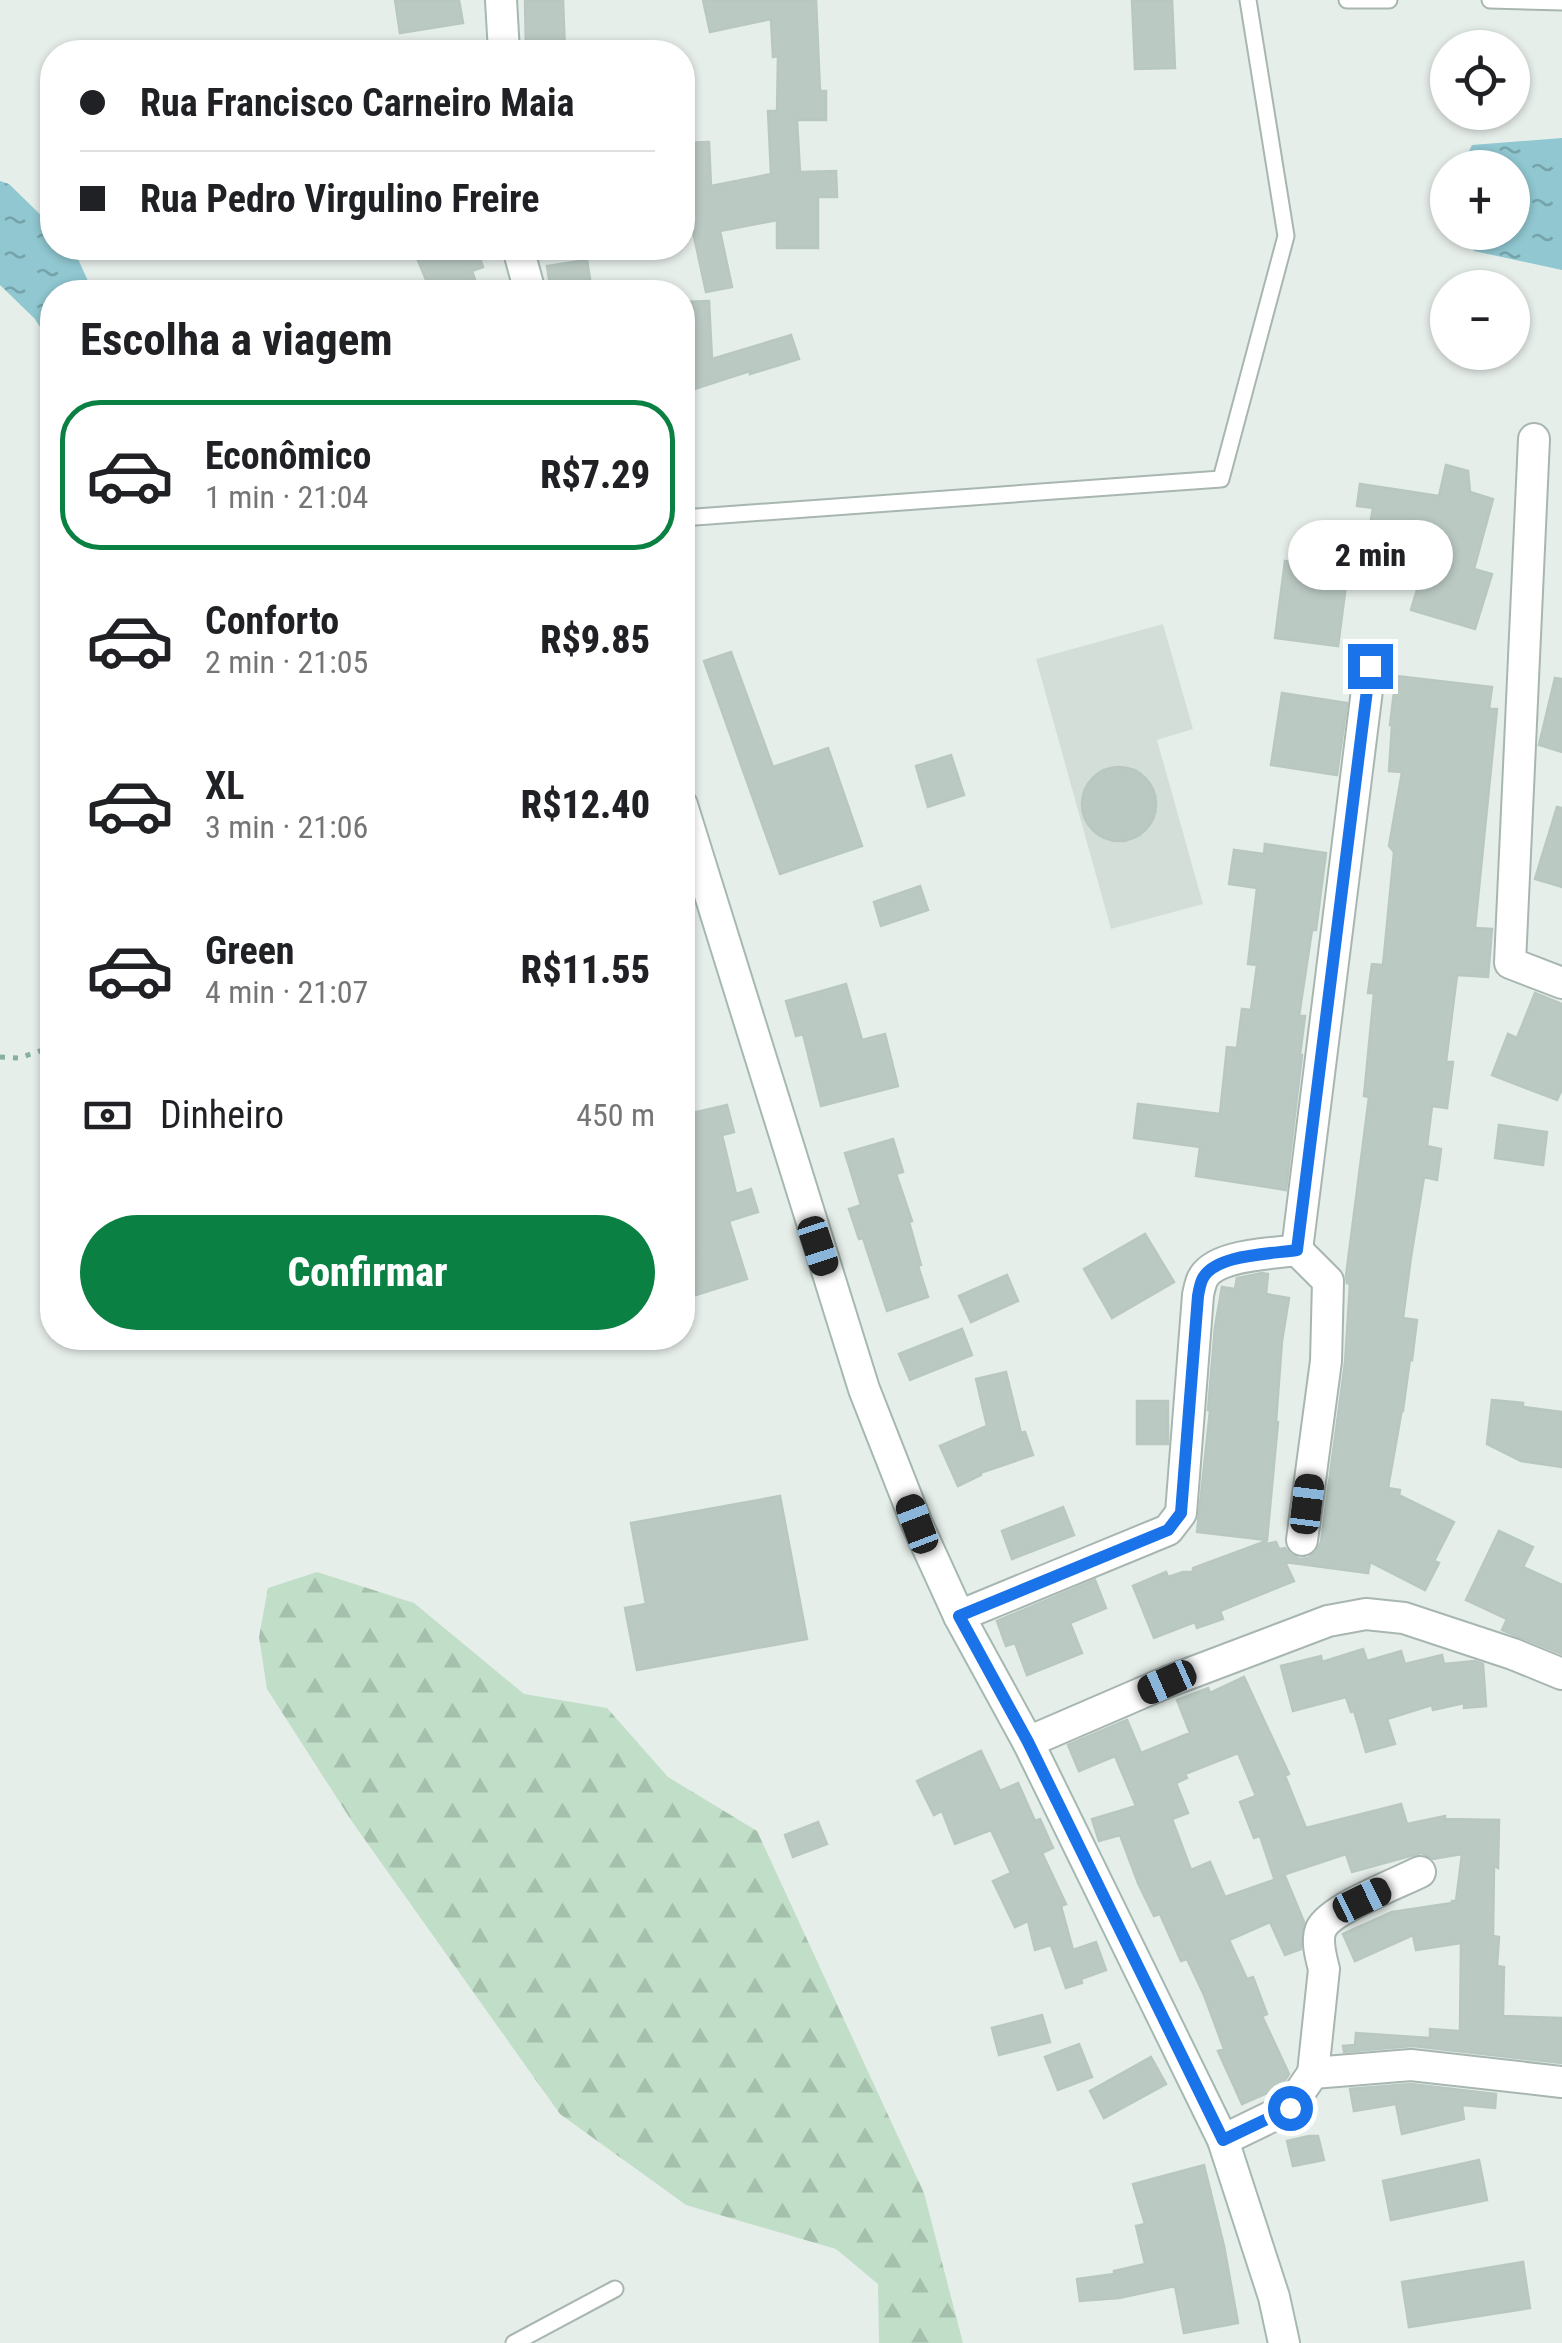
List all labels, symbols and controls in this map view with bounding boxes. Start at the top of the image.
map controls [1430,30,1530,370]
button: locate [1430,30,1530,130]
text: Rua Francisco Carneiro Maia [140,81,574,125]
button: + [1430,150,1530,250]
text: Rua Pedro Virgulino Freire [140,177,539,221]
button: − [1430,270,1530,370]
text: Escolha a viagem [80,313,393,366]
icon: car [85,430,175,520]
text: Econômico [205,434,371,478]
text: R$7.29 [540,453,650,497]
text: 1 min · 21:04 [205,478,368,516]
callout: 2 min [1288,521,1452,591]
text: 2 min [1335,536,1406,574]
icon: car [85,595,175,685]
text: Conforto [205,599,339,643]
text: R$9.85 [540,618,650,662]
text: 2 min · 21:05 [205,643,368,681]
route end [1348,644,1393,689]
icon: car [85,760,175,850]
text: XL [205,764,244,808]
text: R$12.40 [521,783,650,827]
text: 3 min · 21:06 [205,808,368,846]
icon: car [85,925,175,1015]
text: Green [205,929,295,973]
text: R$11.55 [521,948,650,992]
text: 4 min · 21:07 [205,973,368,1011]
icon: cash [80,1088,135,1143]
text: Dinheiro [160,1093,284,1137]
text: 450 m [576,1096,655,1134]
car [794,1213,842,1279]
button: Confirmar [80,1215,655,1330]
car [1288,1472,1326,1536]
car [892,1491,942,1557]
car [1133,1656,1201,1708]
car [1328,1873,1396,1927]
route start [1268,2086,1313,2131]

